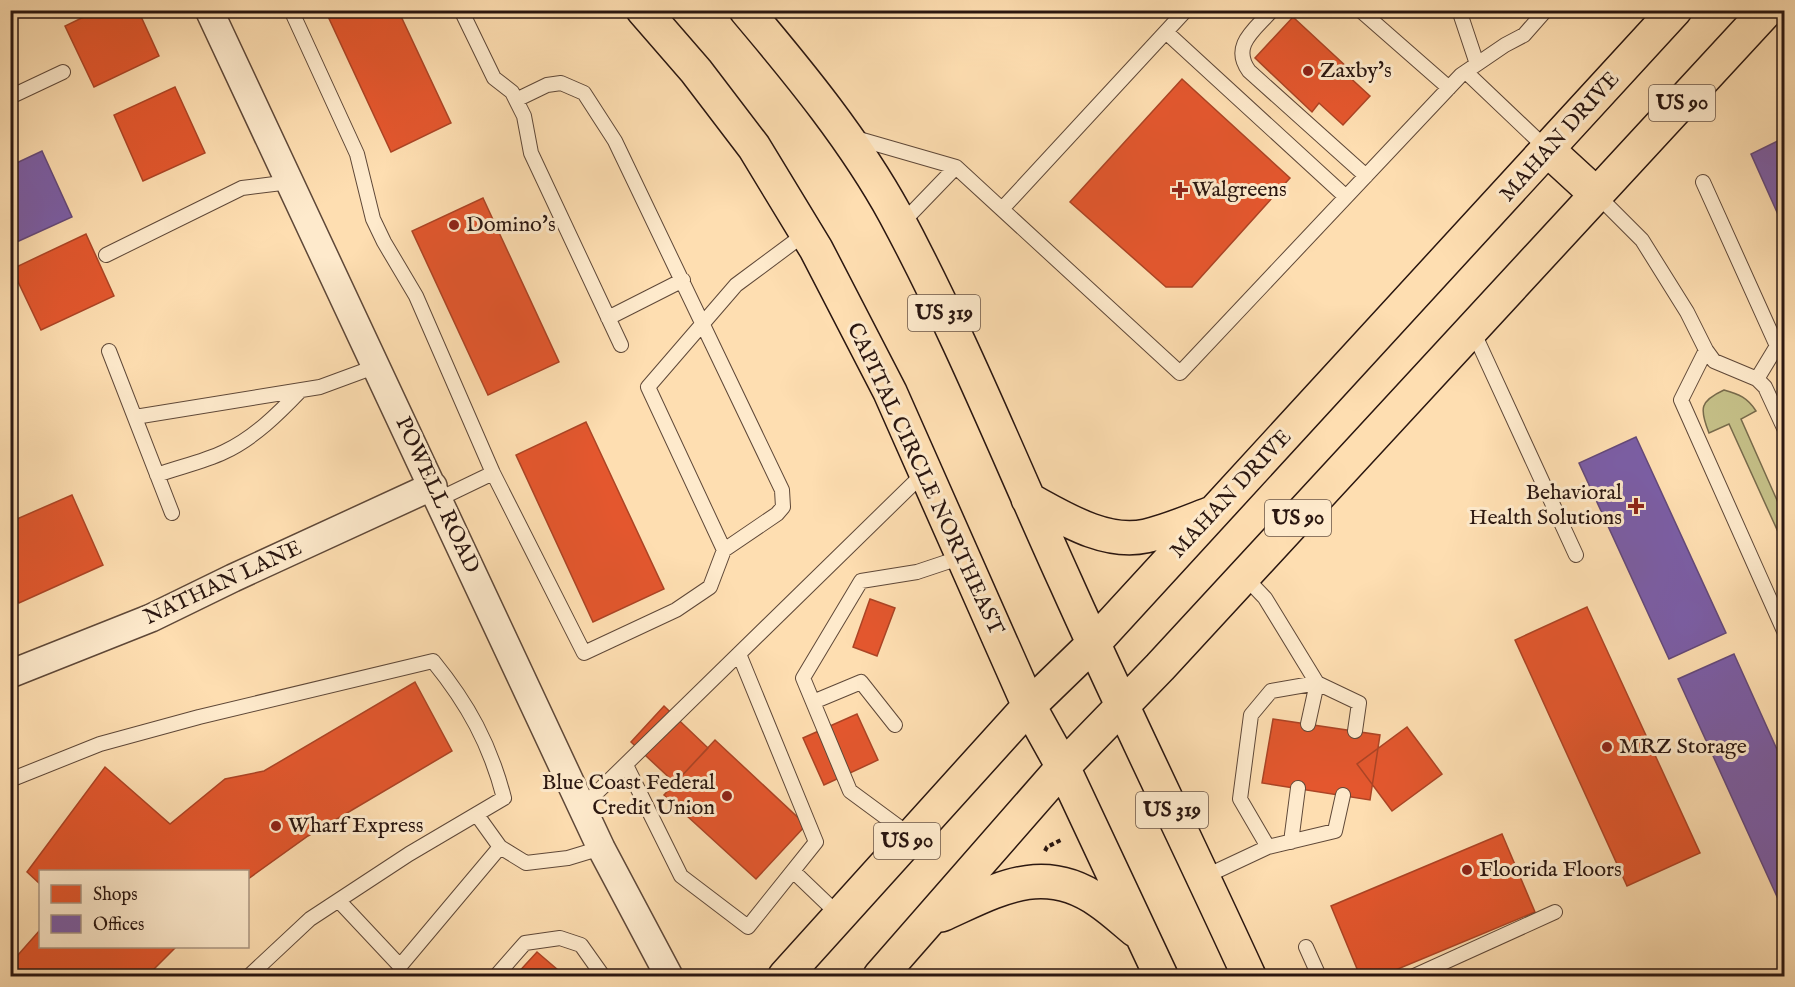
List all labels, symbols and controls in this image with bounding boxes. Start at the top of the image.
place label: Zaxby's [1320,57,1392,85]
marker: Zaxby's [1301,64,1315,78]
street label: MAHAN DRIVE [1494,66,1626,208]
road number: US 90 [1649,85,1715,121]
place label: Walgreens [1192,176,1287,204]
marker: Walgreens [1173,183,1187,197]
place label: Domino's [466,211,556,239]
marker: Domino's [447,218,461,232]
road number: US 319 [908,295,980,331]
street label: CAPITAL CIRCLE NORTHEAST [840,318,1010,640]
street label: POWELL ROAD [388,412,486,578]
street label: MAHAN DRIVE [1164,424,1298,564]
place label: Behavioral Health Solutions [1469,479,1622,532]
marker: Behavioral Health Solutions [1627,497,1645,515]
road number: US 90 [1265,500,1331,536]
street label: NATHAN LANE [139,534,307,632]
place label: MRZ Storage [1619,733,1747,761]
marker: MRZ Storage [1600,740,1614,754]
place label: Blue Coast Federal Credit Union [542,769,715,822]
marker: Blue Coast Federal Credit Union [720,789,734,803]
road number: US 319 [1136,792,1208,828]
place label: Wharf Express [288,812,423,840]
marker: Wharf Express [269,819,283,833]
road number: US 90 [874,823,940,859]
place label: Floorida Floors [1479,856,1622,884]
marker: Floorida Floors [1460,863,1474,877]
legend [39,870,249,948]
text: Shops [93,884,138,907]
text: Offices [93,914,144,937]

